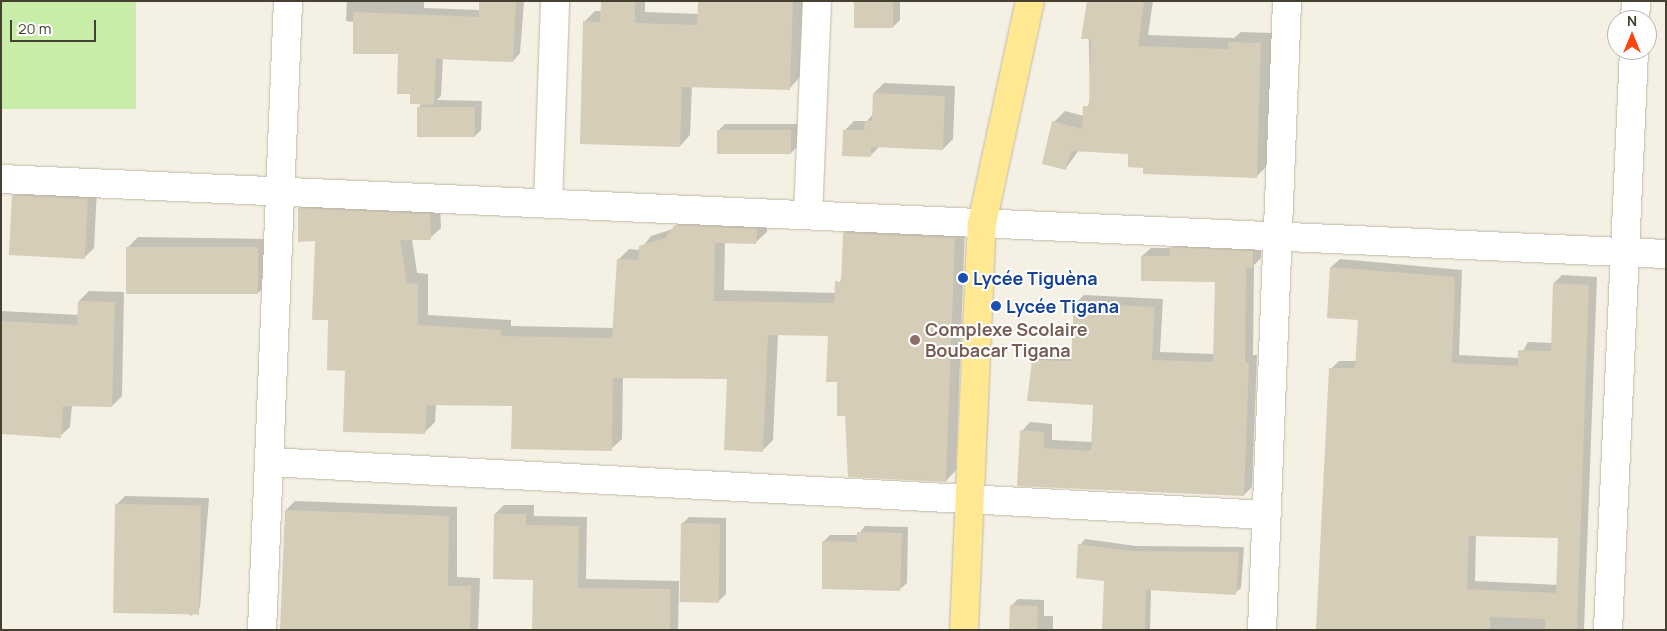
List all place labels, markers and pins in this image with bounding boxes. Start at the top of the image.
place label: Lycée Tiguèna [973,267,1098,289]
marker: Lycée Tiguèna [957,272,969,284]
place label: Lycée Tigana [1006,295,1119,317]
marker: Lycée Tigana [990,300,1002,312]
place label: Complexe Scolaire Boubacar Tigana [925,319,1088,362]
marker: Complexe Scolaire Boubacar Tigana [909,334,921,346]

